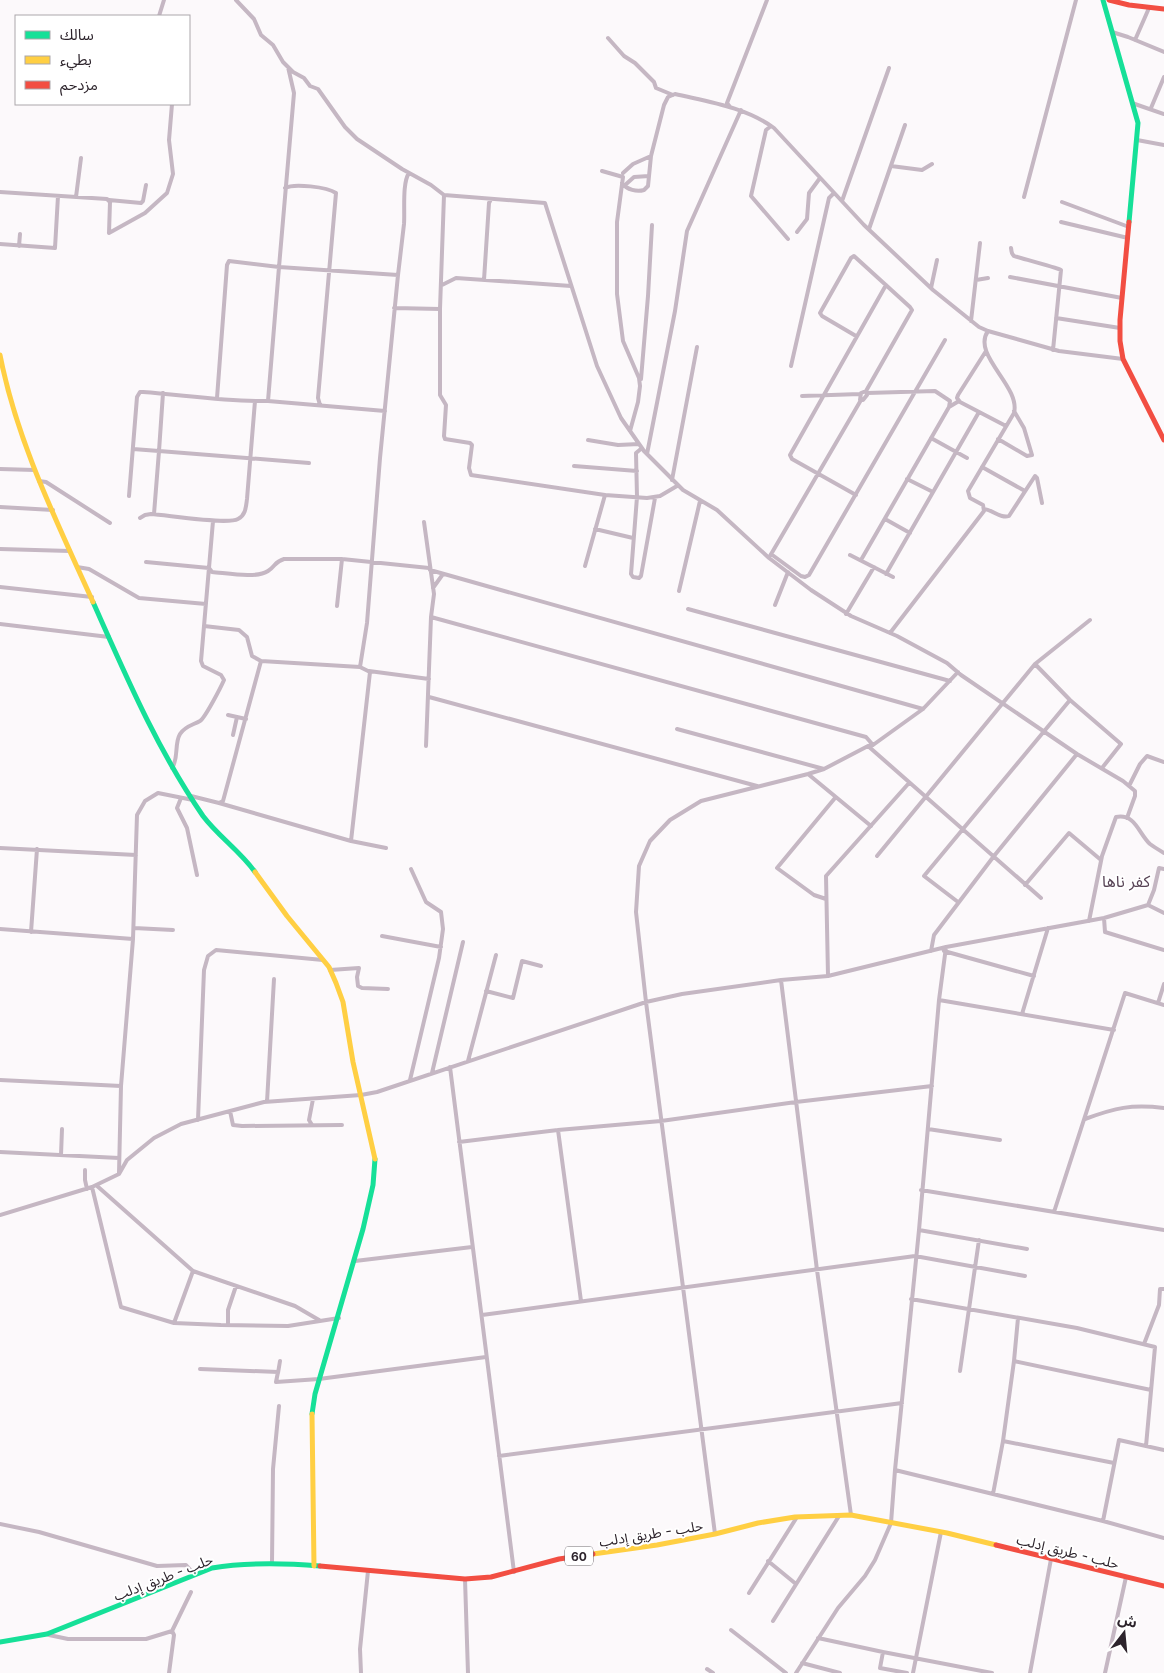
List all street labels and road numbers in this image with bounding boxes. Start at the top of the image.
street label: حلب - طريق إدلب [598,1516,705,1552]
street label: حلب - طريق إدلب [1015,1530,1121,1574]
road number: 60 [565,1546,593,1565]
street label: حلب - طريق إدلب [111,1550,216,1606]

